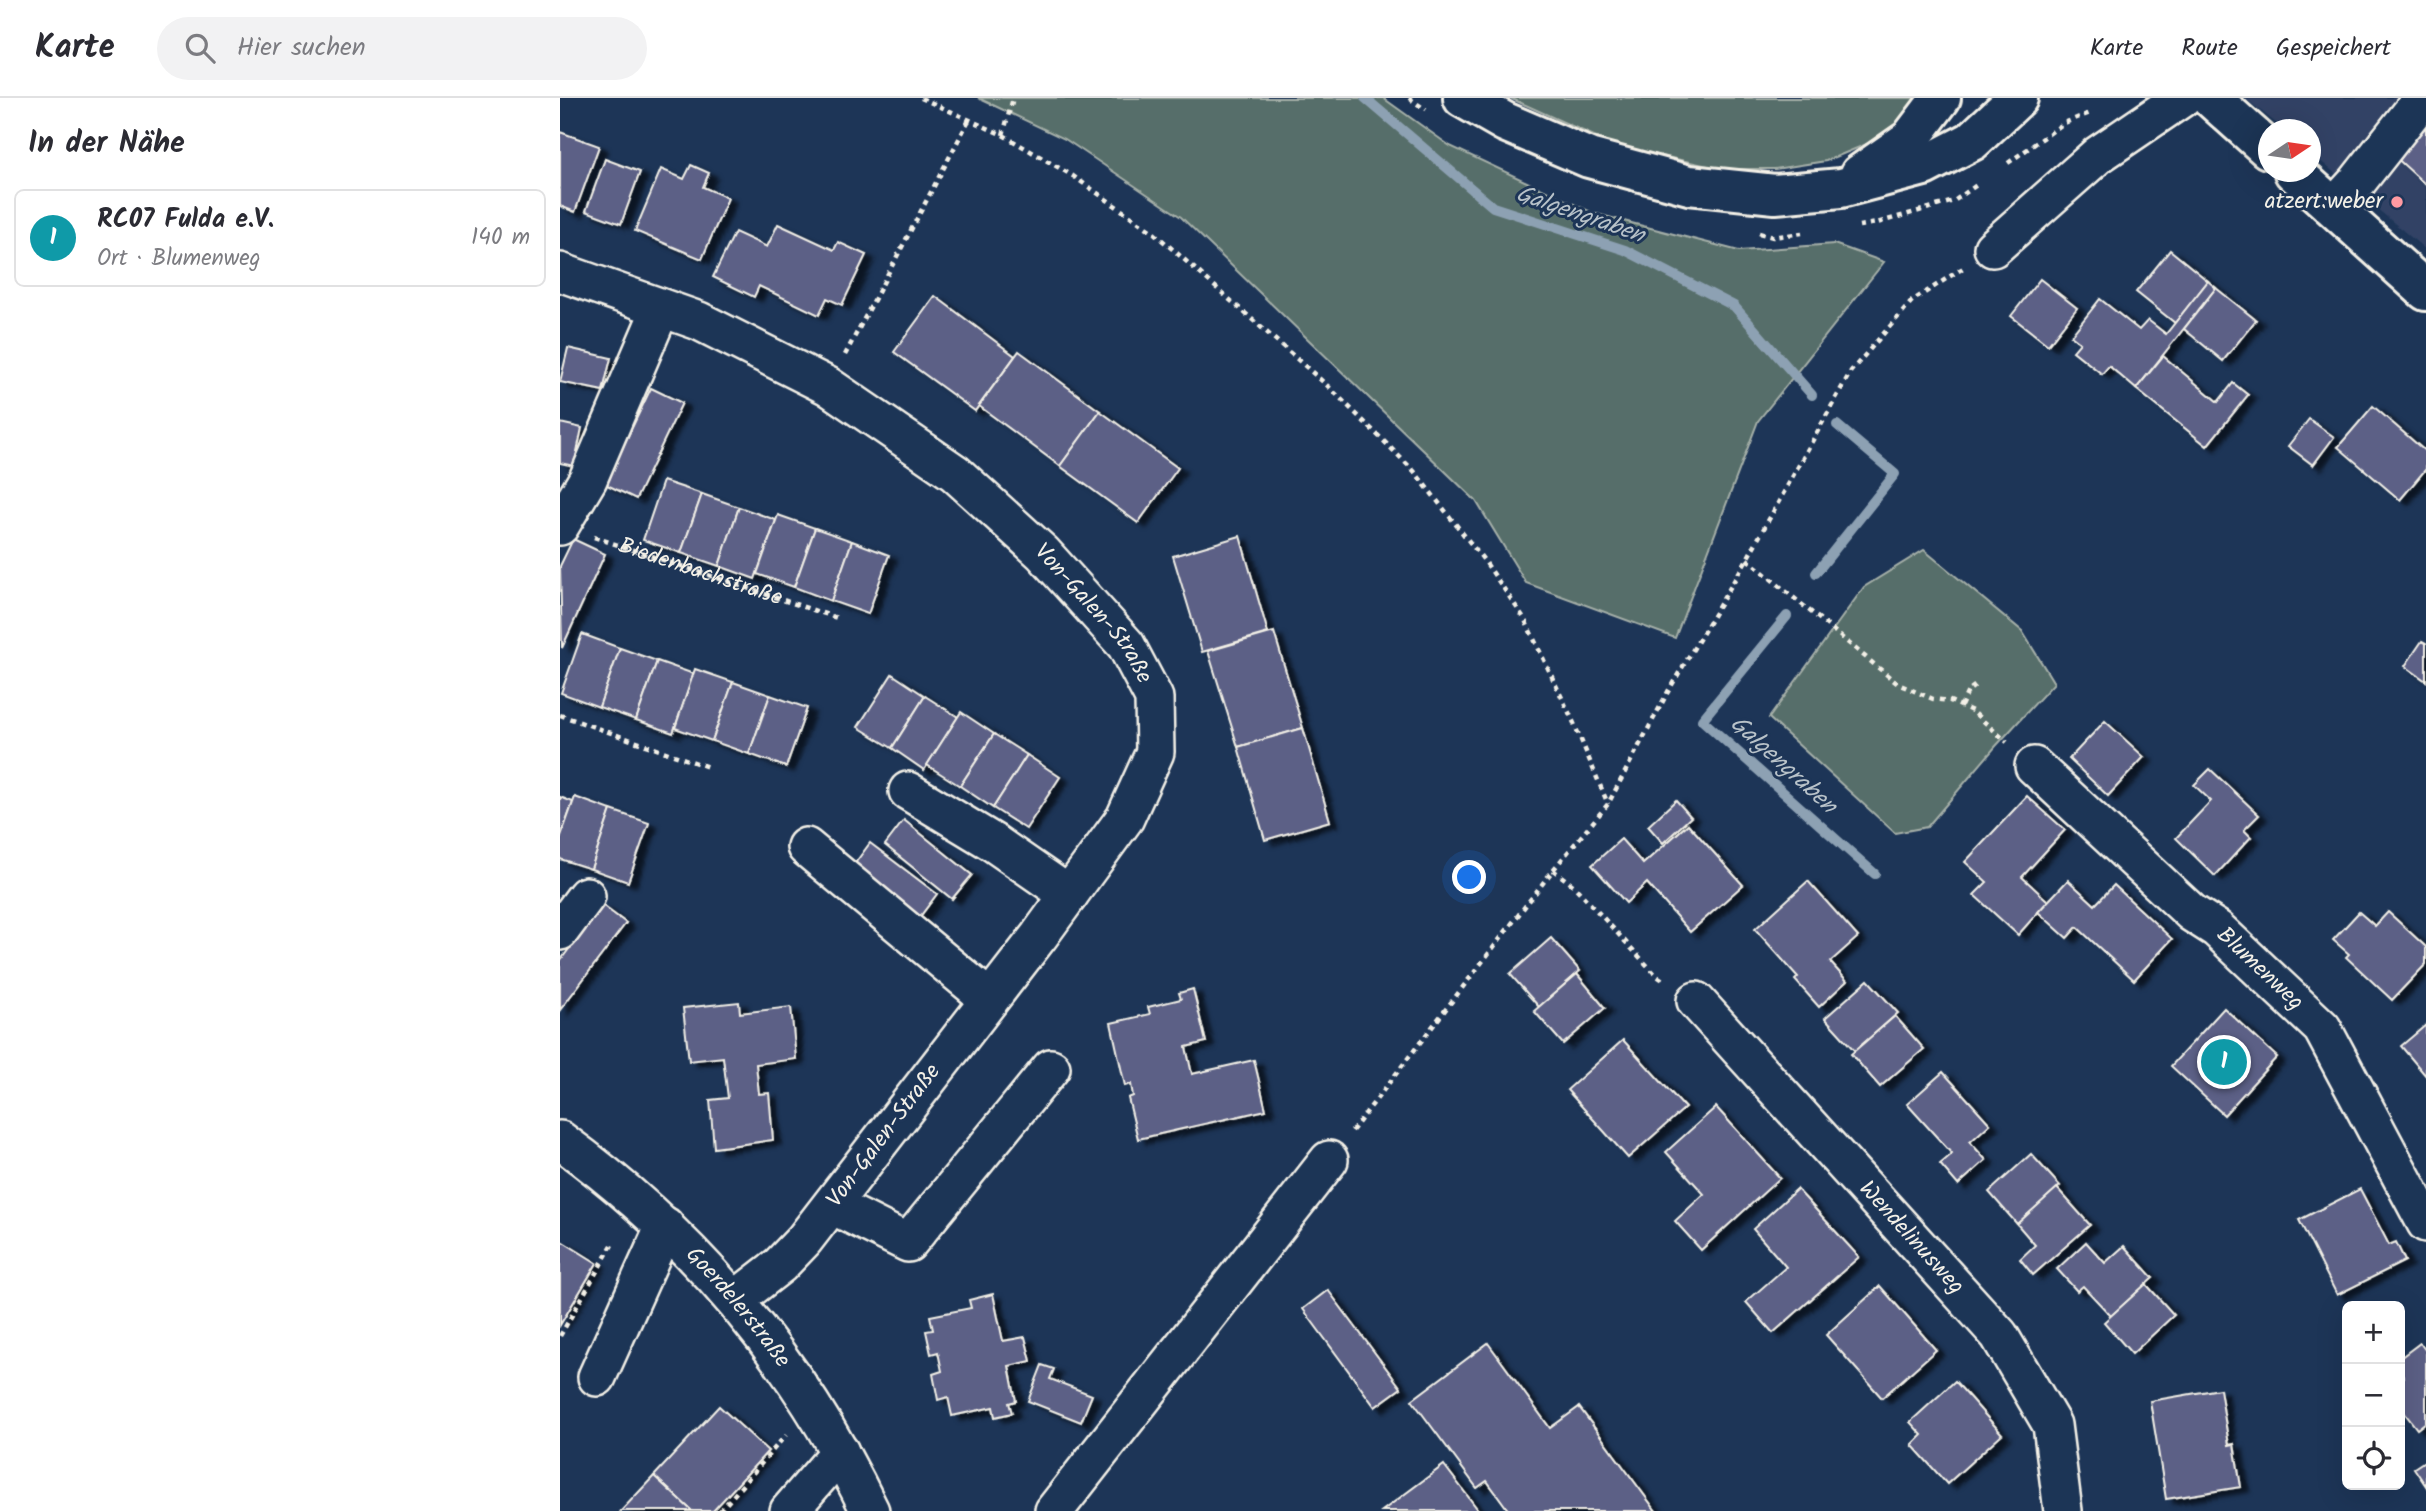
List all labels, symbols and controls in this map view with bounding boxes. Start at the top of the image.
search box [157,17,647,80]
text: Karte [35,22,115,75]
text: Hier suchen [237,27,366,69]
icon: search [181,29,219,67]
text: Karte [2090,29,2143,68]
text: Route [2181,29,2238,68]
text: Gespeichert [2276,29,2391,68]
north arrow [2258,119,2321,182]
text: In der Nähe [28,120,185,168]
water label: Galgengraben [1510,175,1652,256]
place label: atzert:weber [2265,184,2384,220]
marker: atzert:weber [2389,194,2405,210]
text: RC07 Fulda e.V. [97,199,274,241]
text: 1 [50,220,56,256]
text: 140 m [471,220,530,256]
text: Ort · Blumenweg [97,241,261,277]
street label: Biedenbachstraße [613,528,787,617]
street label: Von-Galen-Straße [1026,535,1161,690]
water label: Galgengraben [1720,706,1847,826]
your location [1452,860,1486,894]
street label: Blumenweg [2208,919,2312,1020]
pin: 1 [2201,1036,2247,1088]
street label: Von-Galen-Straße [818,1056,950,1216]
street label: Wendelinusweg [1849,1173,1973,1303]
street label: Goerdelerstraße [676,1239,799,1376]
map controls [2342,1301,2405,1490]
button: + [2342,1301,2405,1364]
button: − [2342,1364,2405,1427]
button: locate [2342,1427,2405,1490]

